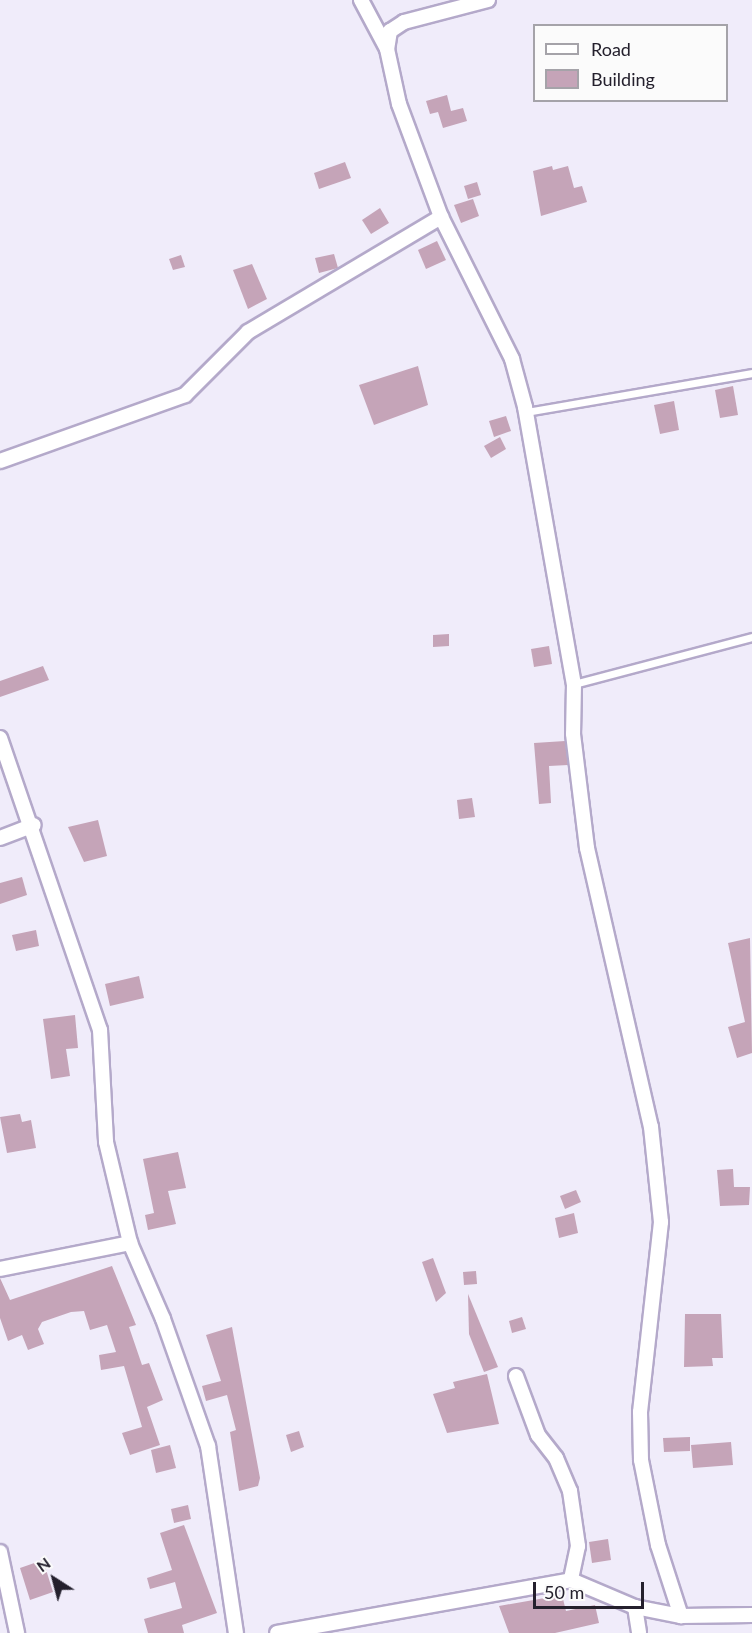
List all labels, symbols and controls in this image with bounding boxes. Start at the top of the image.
legend [533,24,728,102]
text: Road [591,38,631,60]
text: Building [591,68,655,90]
north arrow [24,1549,84,1609]
text: N [33,1553,54,1575]
scale bar [536,1570,647,1608]
text: 50 m [544,1581,584,1603]

